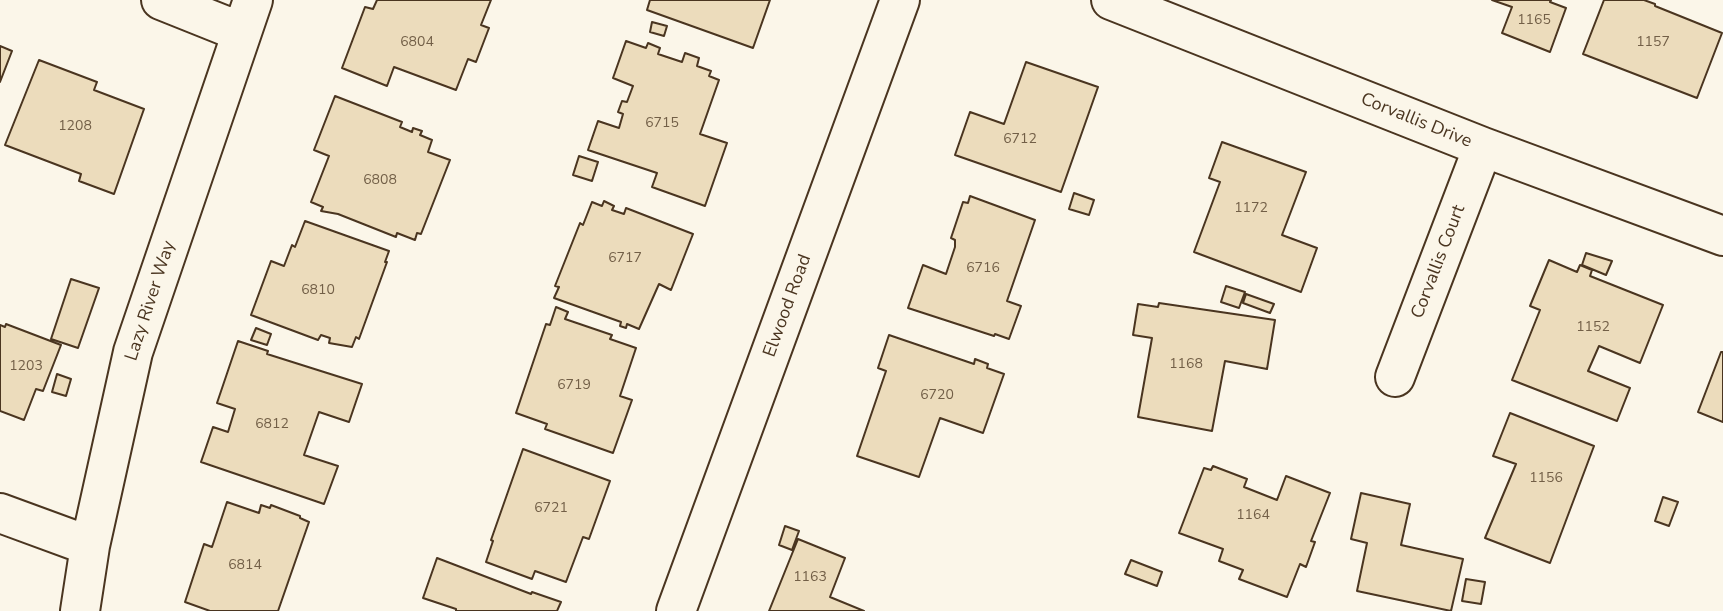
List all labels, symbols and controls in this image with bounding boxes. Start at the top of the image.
house number: 1165 [1517,13,1551,29]
house number: 6804 [400,35,434,51]
house number: 1157 [1636,35,1670,51]
street label: Corvallis Drive [1357,89,1475,153]
house number: 6715 [645,116,679,132]
house number: 1208 [58,119,92,135]
house number: 6712 [1003,132,1037,148]
house number: 6808 [363,173,397,189]
house number: 1172 [1234,201,1268,217]
street label: Corvallis Court [1407,202,1471,322]
street label: Lazy River Way [121,238,181,364]
house number: 6717 [608,251,642,267]
street label: Elwood Road [759,252,817,360]
house number: 6716 [966,261,1000,277]
house number: 6810 [301,283,335,299]
house number: 1152 [1576,320,1610,336]
house number: 1168 [1169,357,1203,373]
house number: 1203 [9,359,43,375]
house number: 6719 [557,378,591,394]
house number: 6720 [920,388,954,404]
house number: 6812 [255,417,289,433]
house number: 1156 [1529,471,1563,487]
house number: 6721 [534,501,568,517]
house number: 1164 [1236,508,1270,524]
house number: 6814 [228,558,262,574]
house number: 1163 [793,570,827,586]

